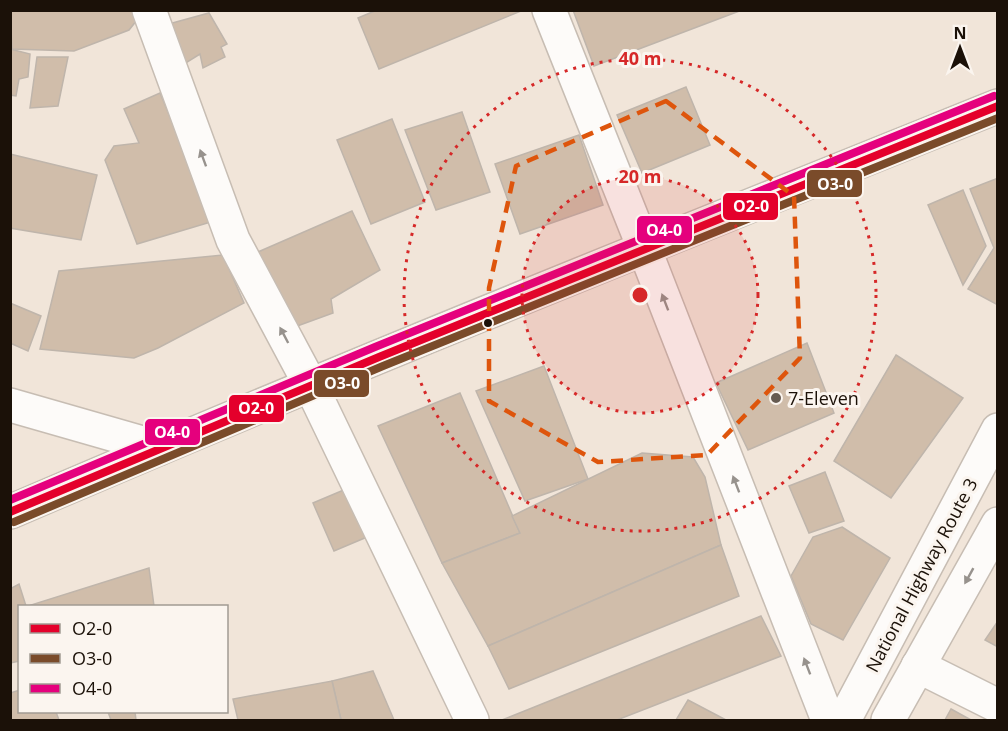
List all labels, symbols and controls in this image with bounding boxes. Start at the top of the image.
north arrow [930,18,990,78]
text: N [953,22,967,44]
text: 40 m [619,46,661,70]
one-way arrow [197,149,207,167]
text: 20 m [619,164,661,188]
line badge: O3-0 [806,169,863,198]
text: O3-0 [817,173,853,195]
line badge: O2-0 [722,192,779,221]
text: O2-0 [733,195,769,217]
line badge: O4-0 [636,215,693,244]
text: O4-0 [646,219,682,241]
centre of rings [630,285,650,305]
one-way arrow [660,293,670,311]
unlabelled marker [482,317,494,329]
one-way arrow [279,326,289,343]
line badge: O3-0 [313,369,370,398]
text: O3-0 [324,372,360,394]
place label: 7-Eleven [788,386,859,410]
marker: 7-Eleven [769,391,783,405]
line badge: O2-0 [228,394,285,423]
text: O2-0 [238,397,274,419]
line badge: O4-0 [144,418,201,446]
text: O4-0 [154,421,190,443]
street label: National Highway Route 3 [860,474,982,676]
one-way arrow [731,475,740,493]
one-way arrow [964,567,974,584]
legend [18,605,228,713]
text: O2-0 [72,616,112,640]
text: O3-0 [72,646,112,670]
one-way arrow [801,657,811,675]
text: O4-0 [72,676,112,700]

